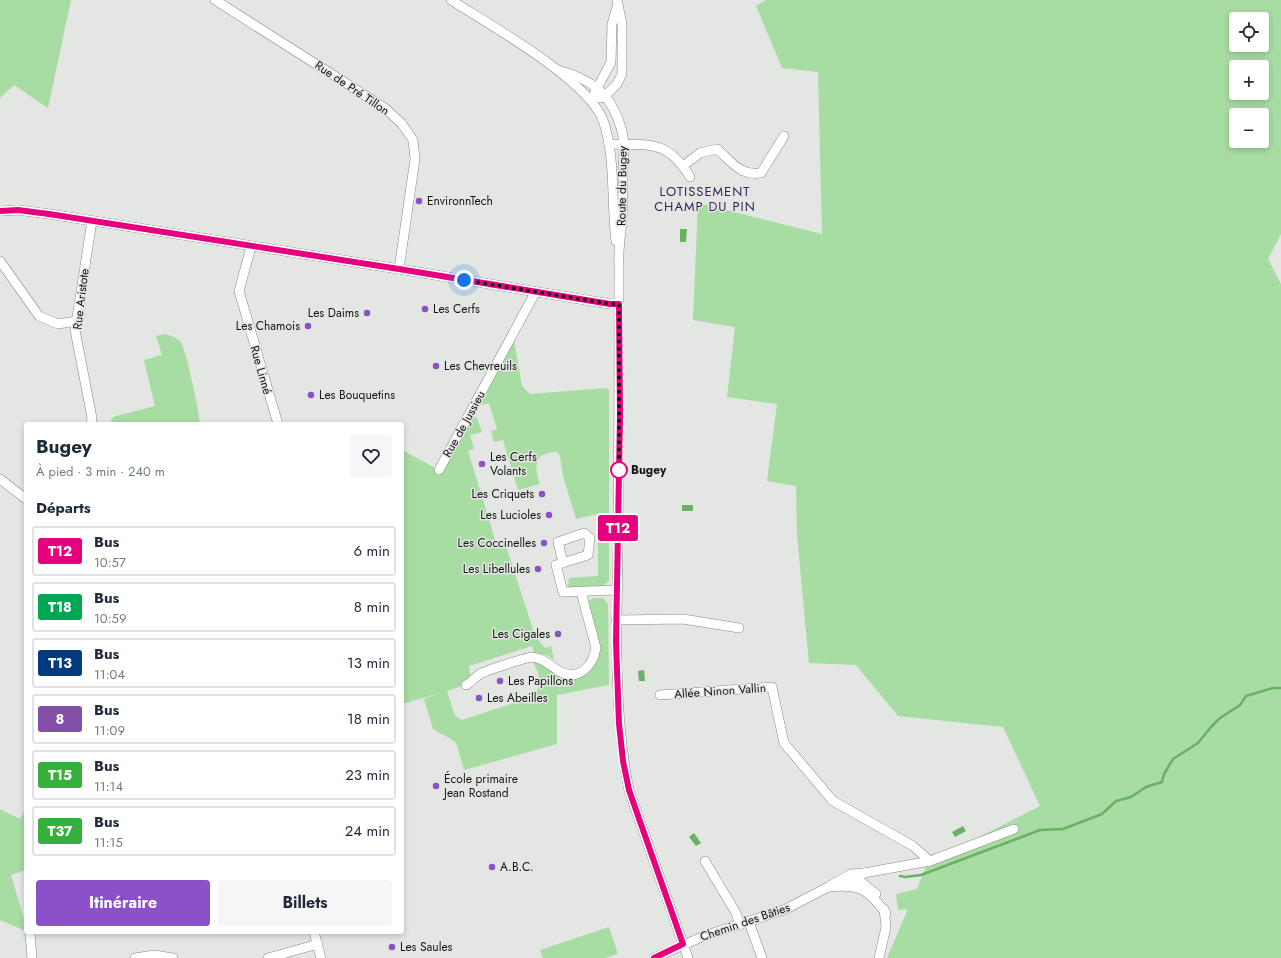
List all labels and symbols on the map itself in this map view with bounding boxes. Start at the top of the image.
street label: Rue de Pré Tillon [311,56,393,120]
street label: Route du Bugey [612,145,632,226]
district label: LOTISSEMENT CHAMP DU PIN [654,182,756,216]
place label: EnvironnTech [427,192,493,210]
marker: EnvironnTech [414,196,424,206]
street label: Rue Aristote [68,267,94,331]
your location [454,270,474,290]
place label: Les Cerfs [433,300,480,318]
place label: Les Daims [308,304,359,322]
marker: Les Cerfs [420,304,430,314]
marker: Les Daims [362,308,372,318]
place label: Les Chamois [236,317,300,335]
marker: Les Chamois [303,321,313,331]
street label: Rue Linné [245,343,277,397]
place label: Les Chevreuils [444,357,517,375]
marker: Les Chevreuils [431,361,441,371]
place label: Les Bouquetins [319,386,395,404]
street label: Rue de Jussieu [438,387,490,461]
marker: Les Bouquetins [306,390,316,400]
place label: Les Cerfs Volants [490,448,537,480]
marker: Les Cerfs Volants [477,459,487,469]
marker: Bugey [610,461,628,479]
place label: Bugey [631,461,667,479]
place label: Les Criquets [471,485,534,503]
marker: Les Criquets [537,489,547,499]
place label: Les Lucioles [480,506,541,524]
marker: Les Lucioles [544,510,554,520]
line badge: T12 [595,515,641,541]
place label: Les Coccinelles [458,534,536,552]
marker: Les Coccinelles [539,538,549,548]
place label: Les Libellules [463,560,530,578]
marker: Les Libellules [533,564,543,574]
place label: Les Cigales [492,625,550,643]
marker: Les Cigales [553,629,563,639]
place label: Les Papillons [508,672,573,690]
marker: Les Papillons [495,676,505,686]
street label: Allée Ninon Vallin [673,679,767,703]
place label: Les Abeilles [487,689,548,707]
marker: Les Abeilles [474,693,484,703]
place label: École primaire Jean Rostand [442,770,518,802]
marker: École primaire Jean Rostand [431,781,441,791]
place label: A.B.C. [500,858,534,876]
marker: A.B.C. [487,862,497,872]
street label: Chemin des Bâties [698,898,793,946]
place label: Les Saules [400,938,453,956]
marker: Les Saules [387,942,397,952]

